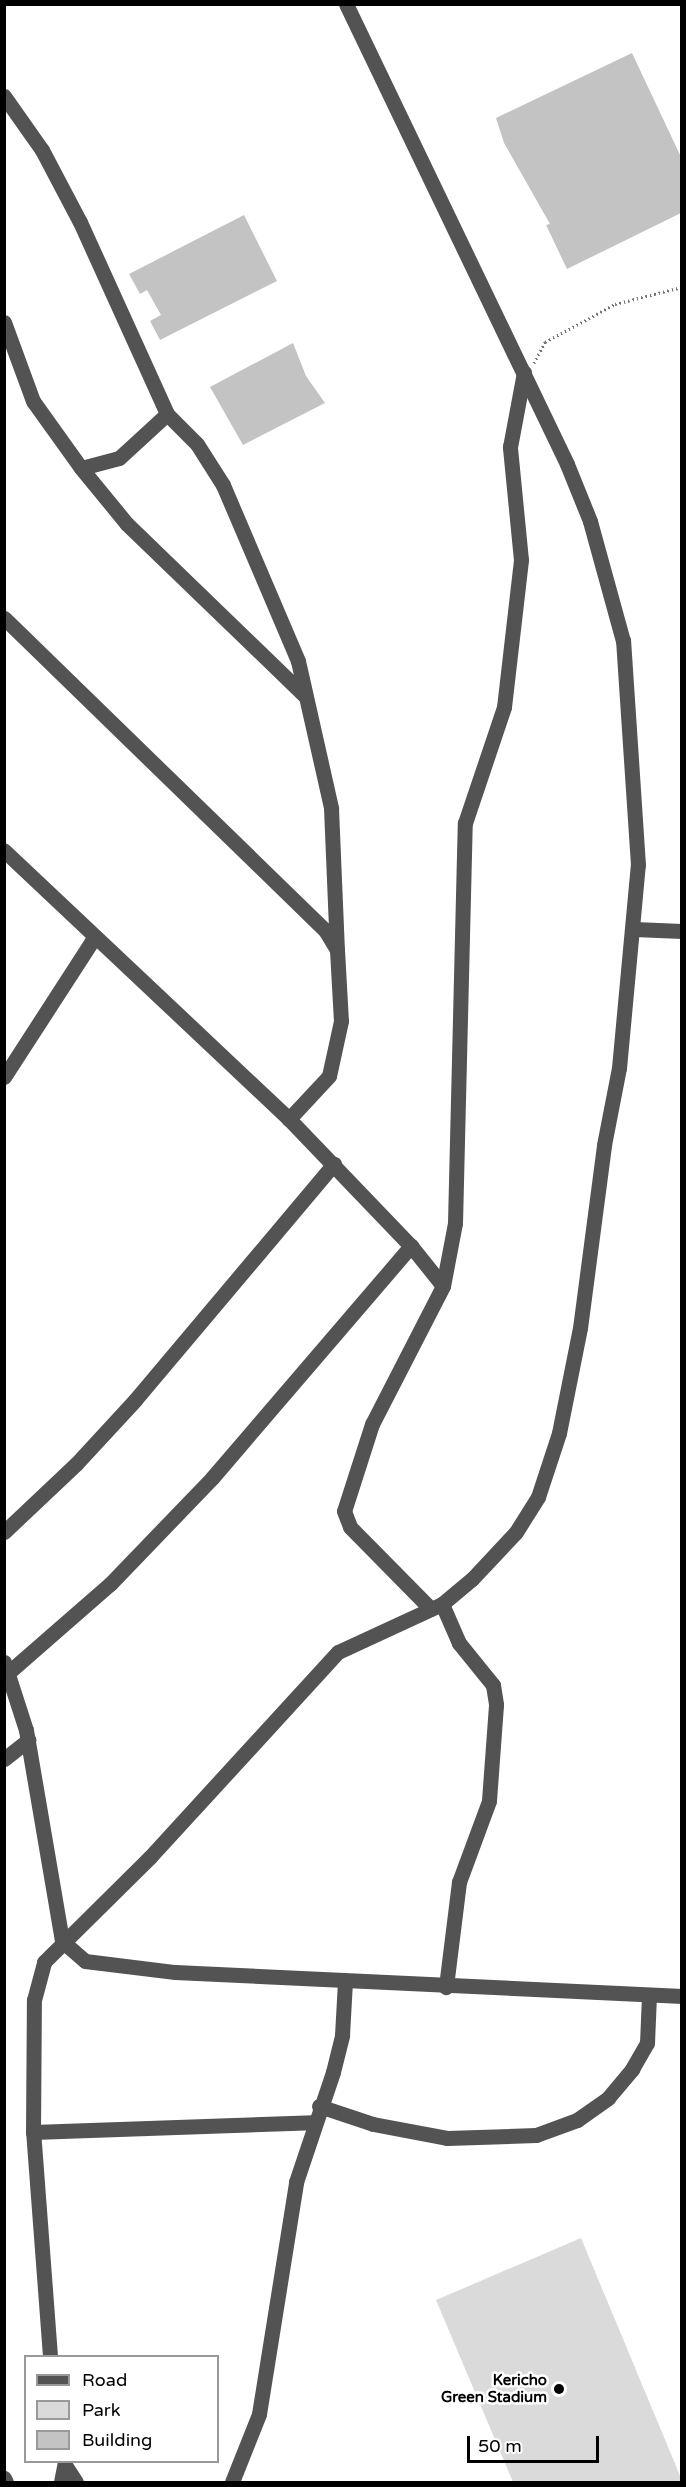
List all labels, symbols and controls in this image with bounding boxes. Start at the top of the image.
legend [24,2355,219,2463]
text: Road [82,2369,127,2391]
place label: Kericho Green Stadium [441,2371,547,2406]
marker: Kericho Green Stadium [552,2382,566,2396]
text: Park [82,2399,120,2421]
scale bar [470,2424,602,2462]
text: Building [82,2429,152,2451]
text: 50 m [478,2435,522,2457]

